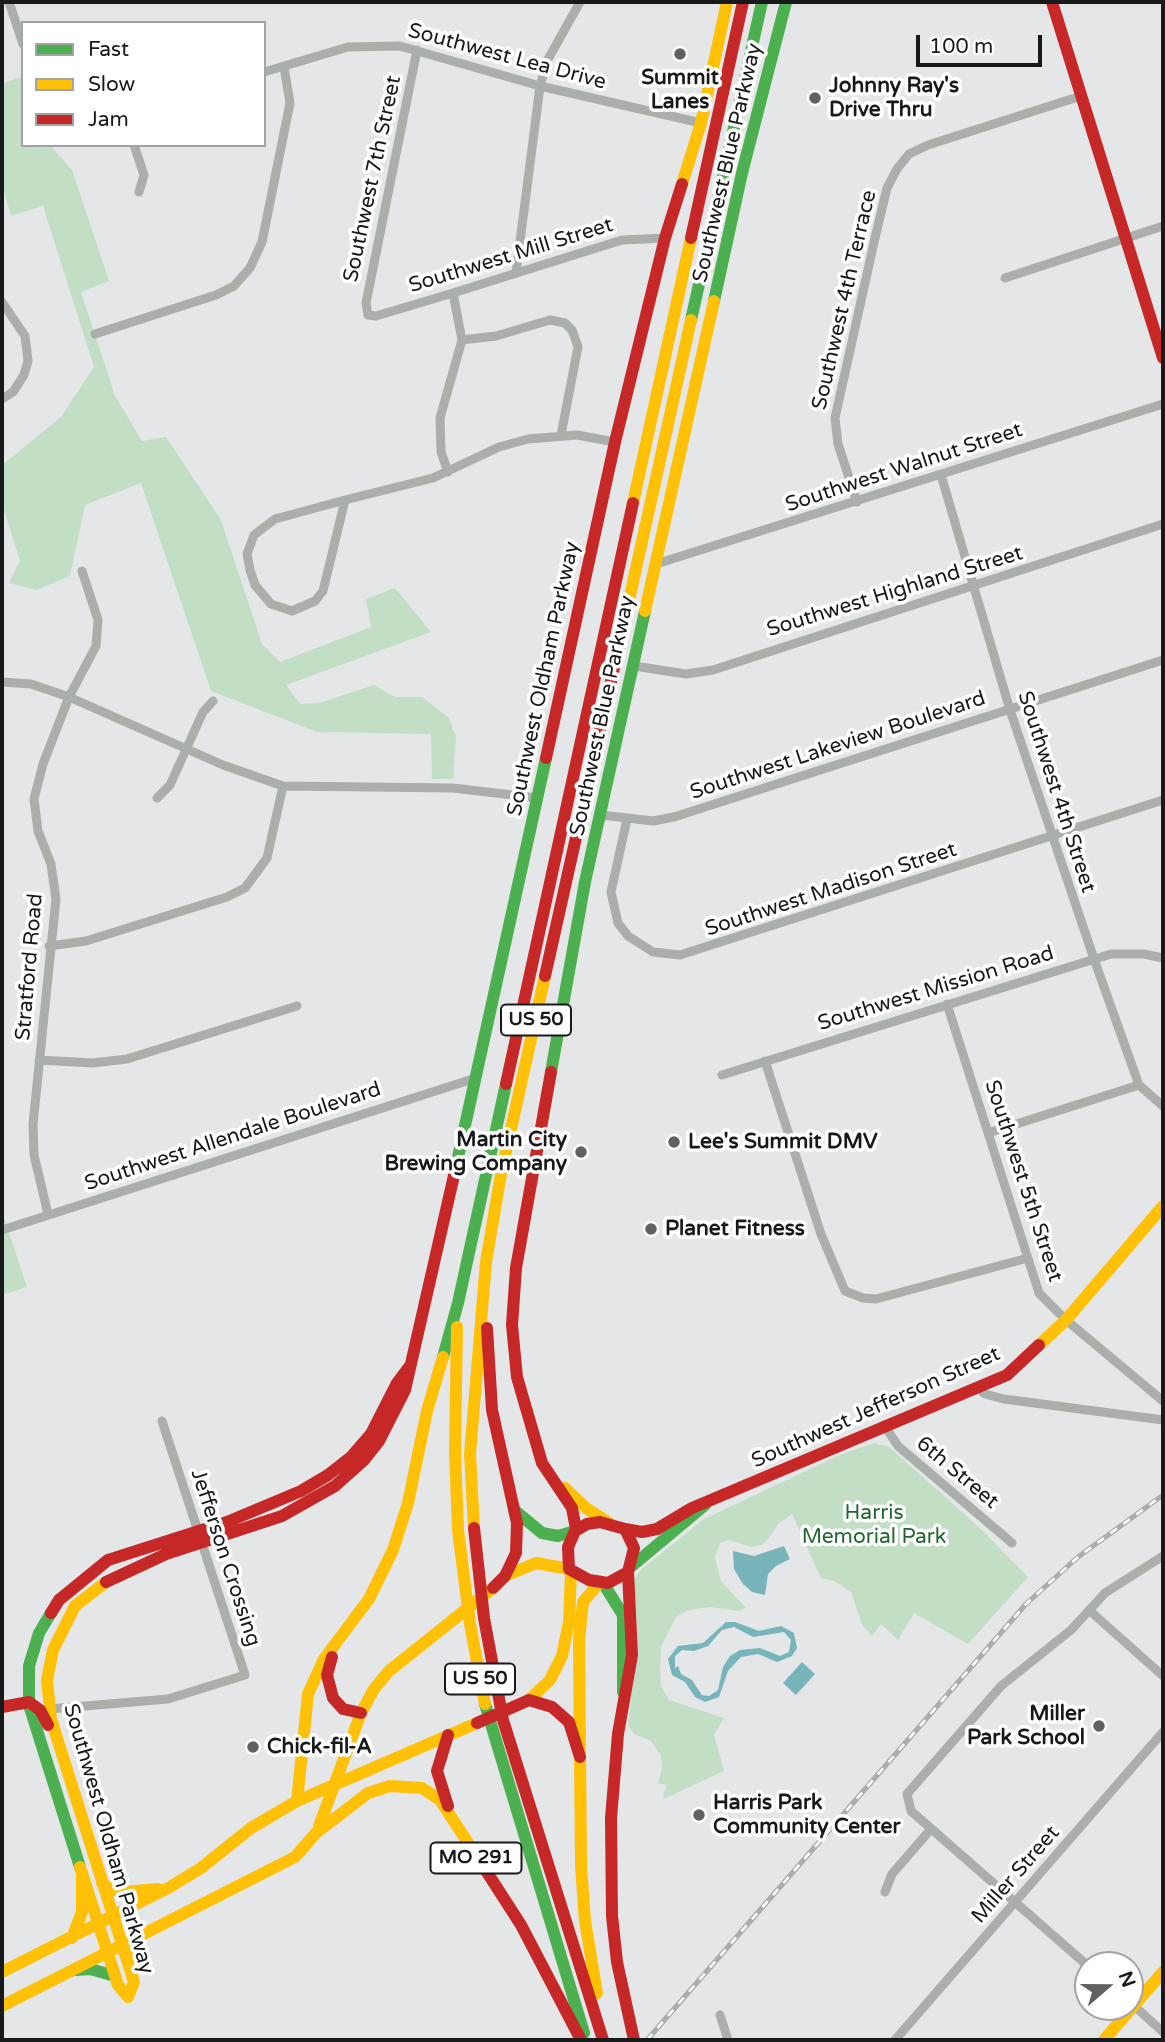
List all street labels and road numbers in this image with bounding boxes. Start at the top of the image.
street label: Southwest Lea Drive [405,18,609,96]
street label: Southwest Blue Parkway [688,41,768,285]
street label: Southwest 7th Street [339,73,407,285]
street label: Southwest 4th Terrace [807,188,883,412]
street label: Southwest Mill Street [406,213,616,299]
street label: Southwest Walnut Street [782,418,1026,518]
street label: Southwest Oldham Parkway [503,539,585,819]
street label: Southwest Highland Street [764,541,1026,643]
street label: Southwest Blue Parkway [565,594,641,838]
street label: Southwest Lakeview Boulevard [687,686,989,806]
street label: Southwest 4th Street [1012,688,1100,896]
street label: Southwest Madison Street [702,837,960,943]
street label: Stratford Road [11,892,49,1042]
street label: Southwest Mission Road [815,941,1057,1037]
road number: US 50 [501,1004,571,1036]
street label: Southwest Allendale Boulevard [82,1077,384,1197]
street label: Southwest 5th Street [979,1077,1067,1285]
street label: Southwest Jefferson Street [748,1342,1004,1474]
street label: 6th Street [911,1431,1003,1515]
street label: Jefferson Crossing [184,1466,266,1650]
road number: US 50 [445,1664,515,1694]
street label: Southwest Oldham Parkway [57,1701,159,1977]
street label: Miller Street [967,1821,1065,1929]
road number: MO 291 [430,1842,522,1874]

